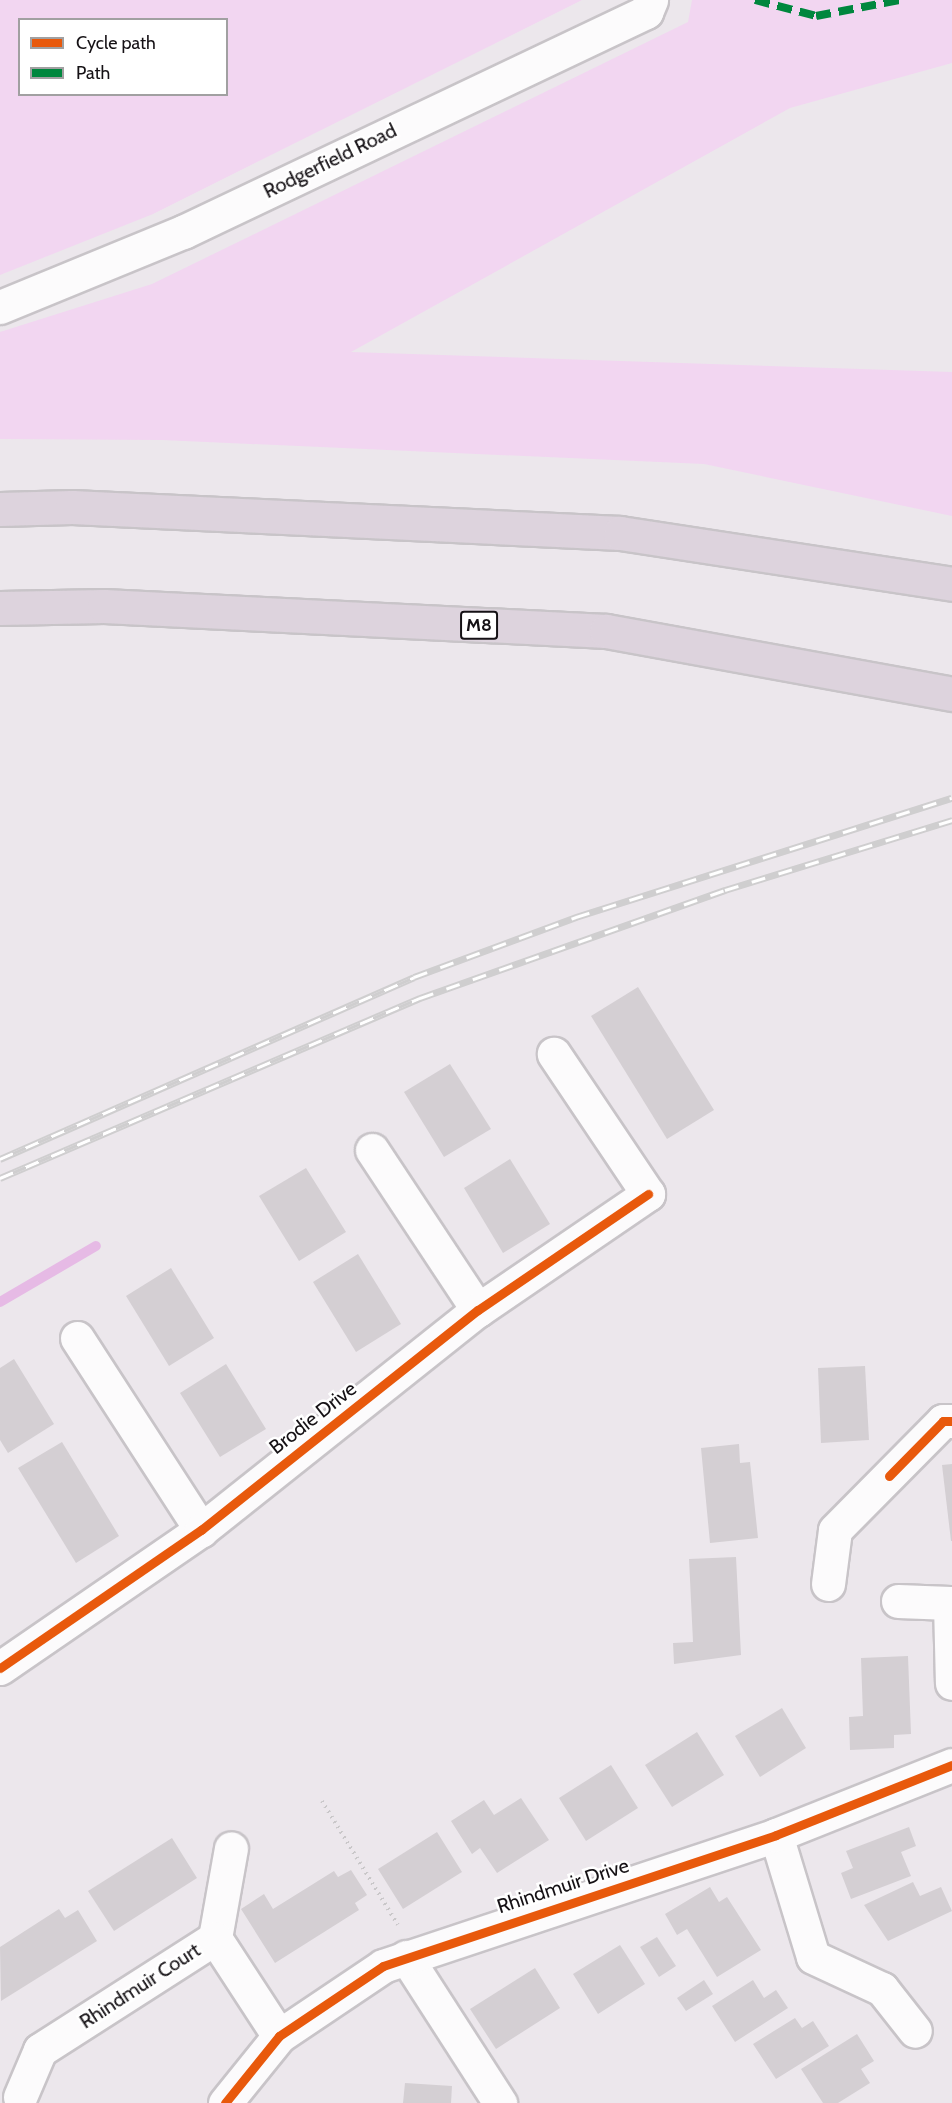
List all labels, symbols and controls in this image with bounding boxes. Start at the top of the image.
legend [18,18,228,96]
text: Cycle path [76,32,156,54]
text: Path [76,62,110,84]
street label: Rodgerfield Road [260,118,400,204]
road number: M8 [460,610,498,640]
street label: Brodie Drive [265,1377,361,1459]
street label: Rhindmuir Drive [494,1853,632,1919]
street label: Rhindmuir Court [75,1938,205,2034]

